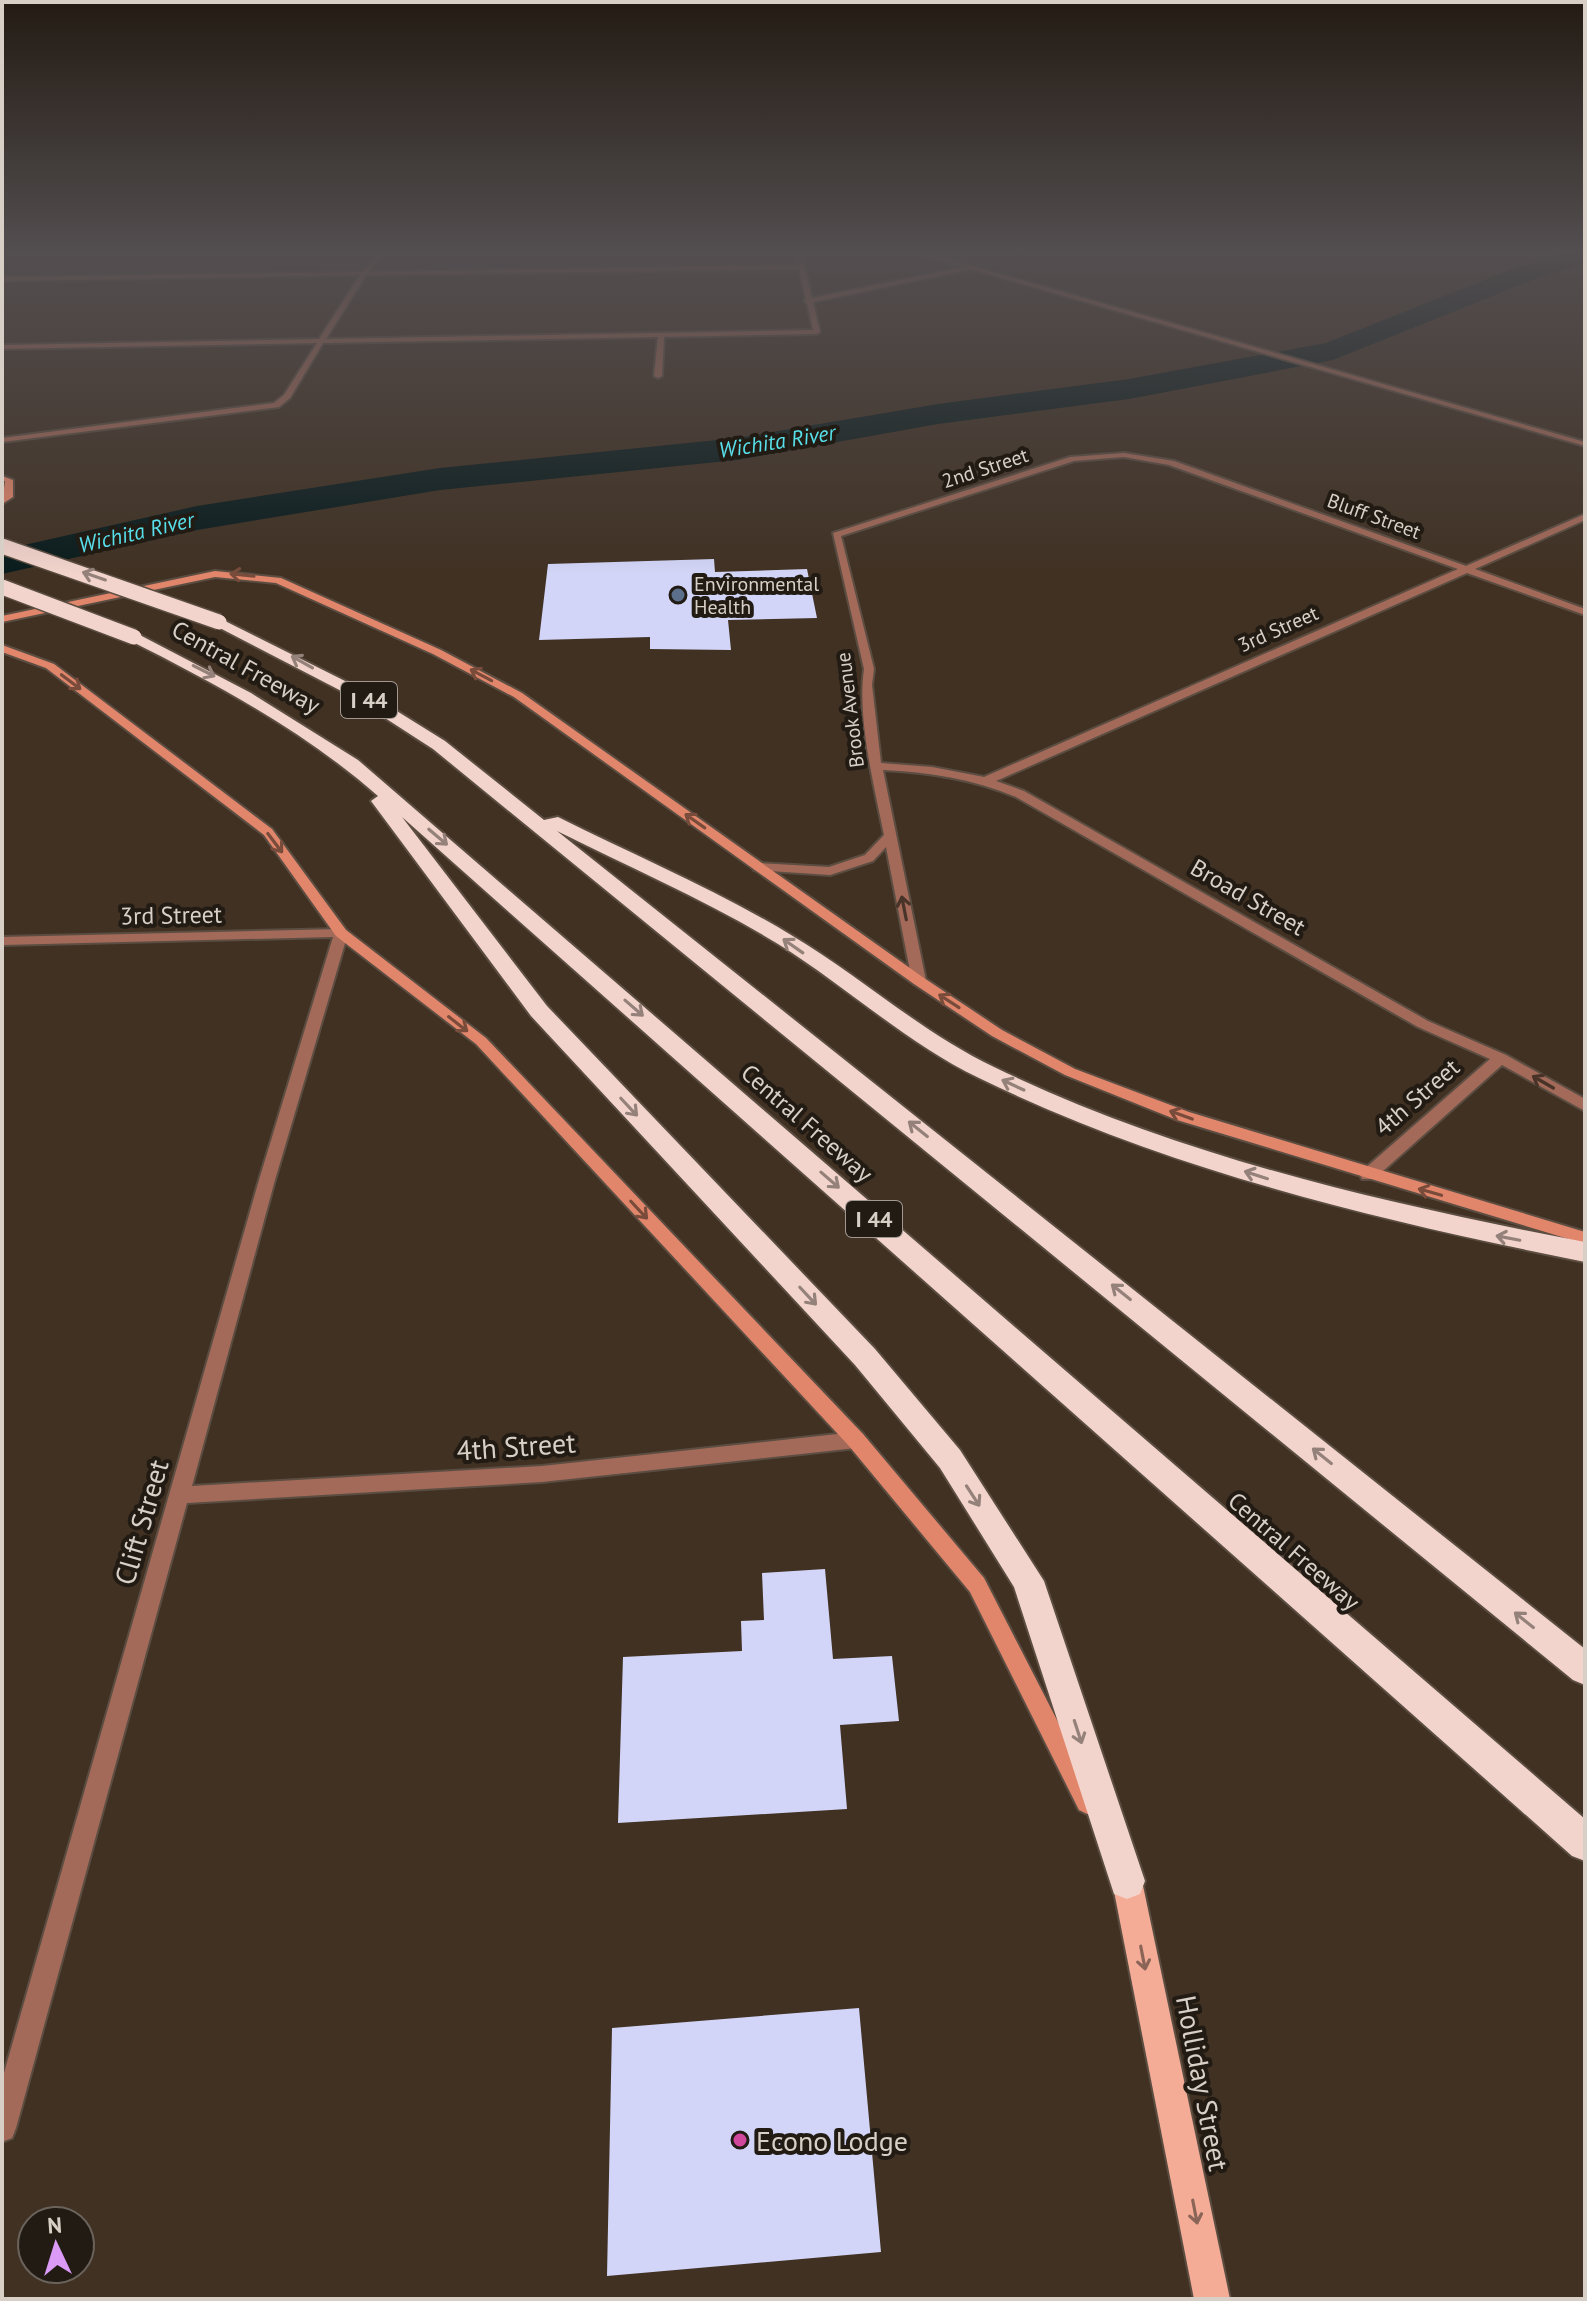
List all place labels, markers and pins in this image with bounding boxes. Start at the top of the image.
place label: Environmental Health [694,571,819,620]
marker: Environmental Health [669,586,687,604]
place label: Econo Lodge [756,2122,908,2159]
marker: Econo Lodge [731,2131,749,2149]

